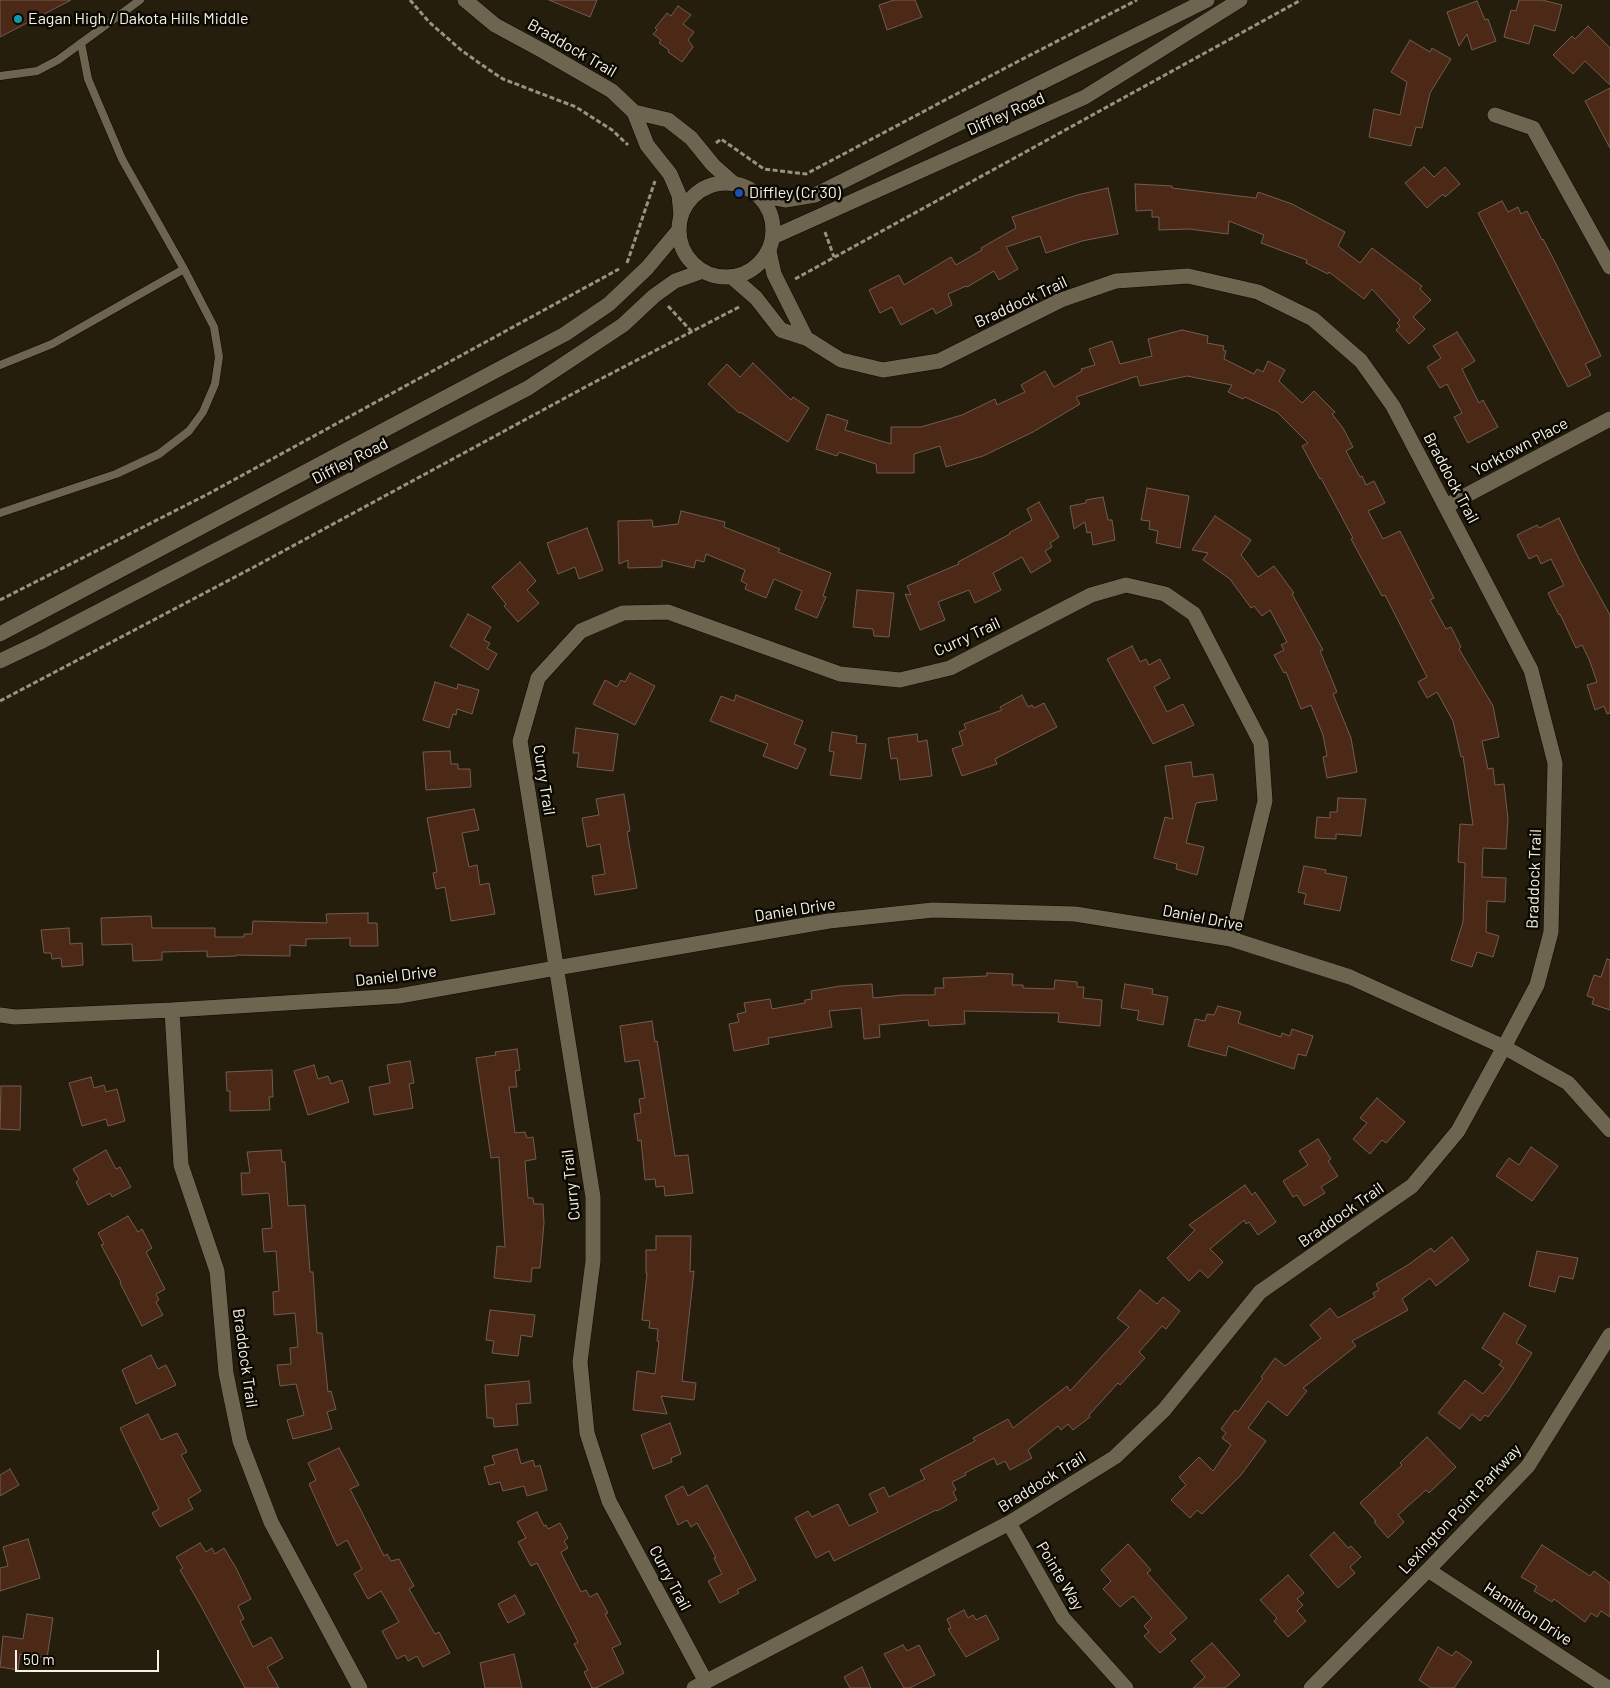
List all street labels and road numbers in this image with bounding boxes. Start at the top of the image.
street label: Braddock Trail [524,15,620,81]
street label: Diffley Road [964,88,1048,140]
street label: Braddock Trail [972,272,1070,332]
street label: Yorktown Place [1469,414,1571,480]
street label: Braddock Trail [1419,429,1483,527]
street label: Diffley Road [309,434,391,488]
street label: Curry Trail [931,613,1003,661]
street label: Curry Trail [529,743,559,817]
street label: Braddock Trail [1523,829,1545,929]
street label: Daniel Drive [753,894,837,926]
street label: Daniel Drive [1161,901,1245,935]
street label: Daniel Drive [354,961,438,991]
street label: Curry Trail [558,1149,584,1221]
street label: Braddock Trail [1295,1179,1387,1251]
street label: Braddock Trail [229,1307,261,1409]
street label: Lexington Point Parkway [1395,1440,1525,1578]
street label: Braddock Trail [995,1447,1089,1517]
street label: Pointe Way [1032,1538,1088,1614]
street label: Curry Trail [645,1542,695,1614]
street label: Hamilton Drive [1480,1578,1576,1650]

